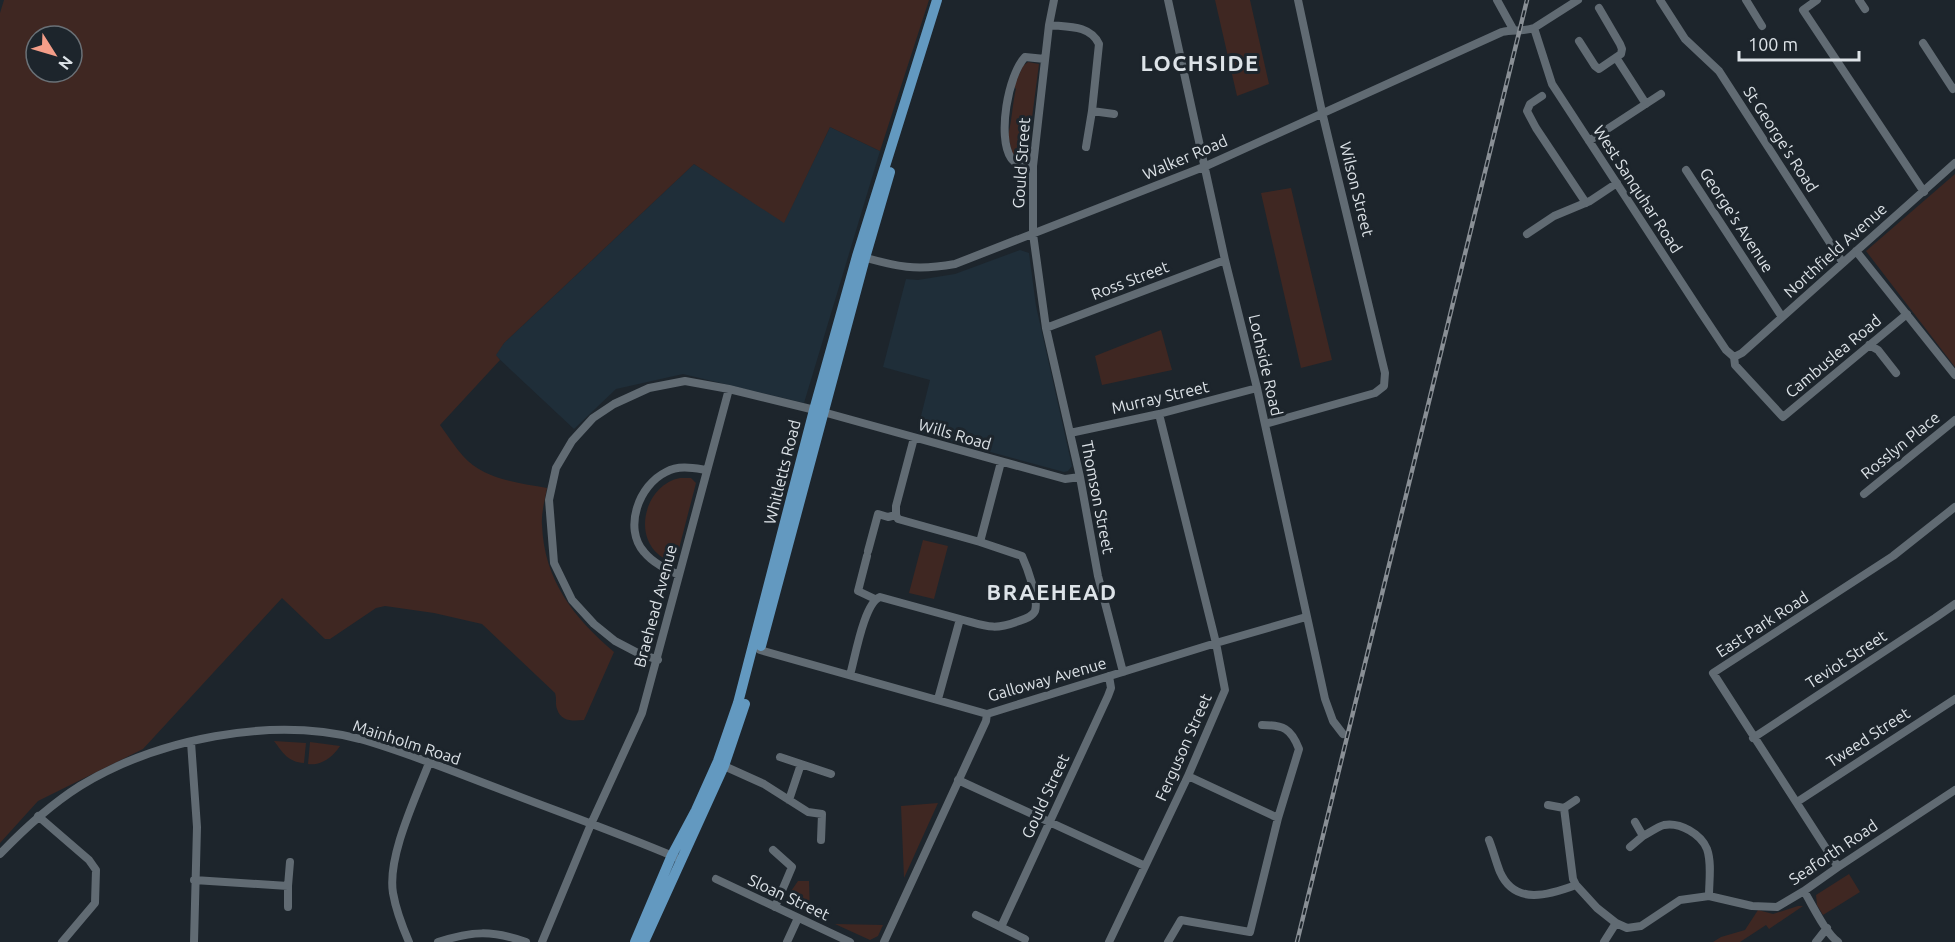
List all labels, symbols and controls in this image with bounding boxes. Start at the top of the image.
north arrow [24,24,84,84]
scale bar [1739,24,1859,62]
text: 100 m [1748,34,1798,54]
district label: LOCHSIDE [1140,50,1260,75]
text: N [55,53,77,73]
street label: St George's Road [1740,83,1822,195]
street label: Gould Street [1009,116,1033,209]
street label: West Sanquhar Road [1590,122,1686,256]
street label: Walker Road [1140,131,1230,183]
street label: Wilson Street [1337,140,1378,239]
street label: George's Avenue [1696,164,1778,276]
street label: Northfield Avenue [1780,199,1890,301]
street label: Ross Street [1089,257,1172,303]
street label: Cambuslea Road [1782,311,1884,401]
street label: Lochside Road [1246,312,1286,418]
street label: Murray Street [1110,377,1211,417]
street label: Rosslyn Place [1857,408,1943,482]
street label: Wills Road [917,415,993,453]
street label: Whitletts Road [760,418,804,526]
street label: Thomson Street [1078,439,1118,556]
street label: Braehead Avenue [630,543,680,669]
district label: BRAEHEAD [987,579,1117,604]
street label: East Park Road [1712,587,1812,661]
street label: Teviot Street [1802,626,1890,692]
street label: Galloway Avenue [986,653,1108,705]
street label: Ferguson Street [1151,690,1215,803]
street label: Tweed Street [1823,703,1914,771]
street label: Mainholm Road [351,716,463,768]
street label: Gould Street [1018,750,1073,841]
street label: Seaforth Road [1785,816,1881,888]
street label: Sloan Street [745,870,833,924]

